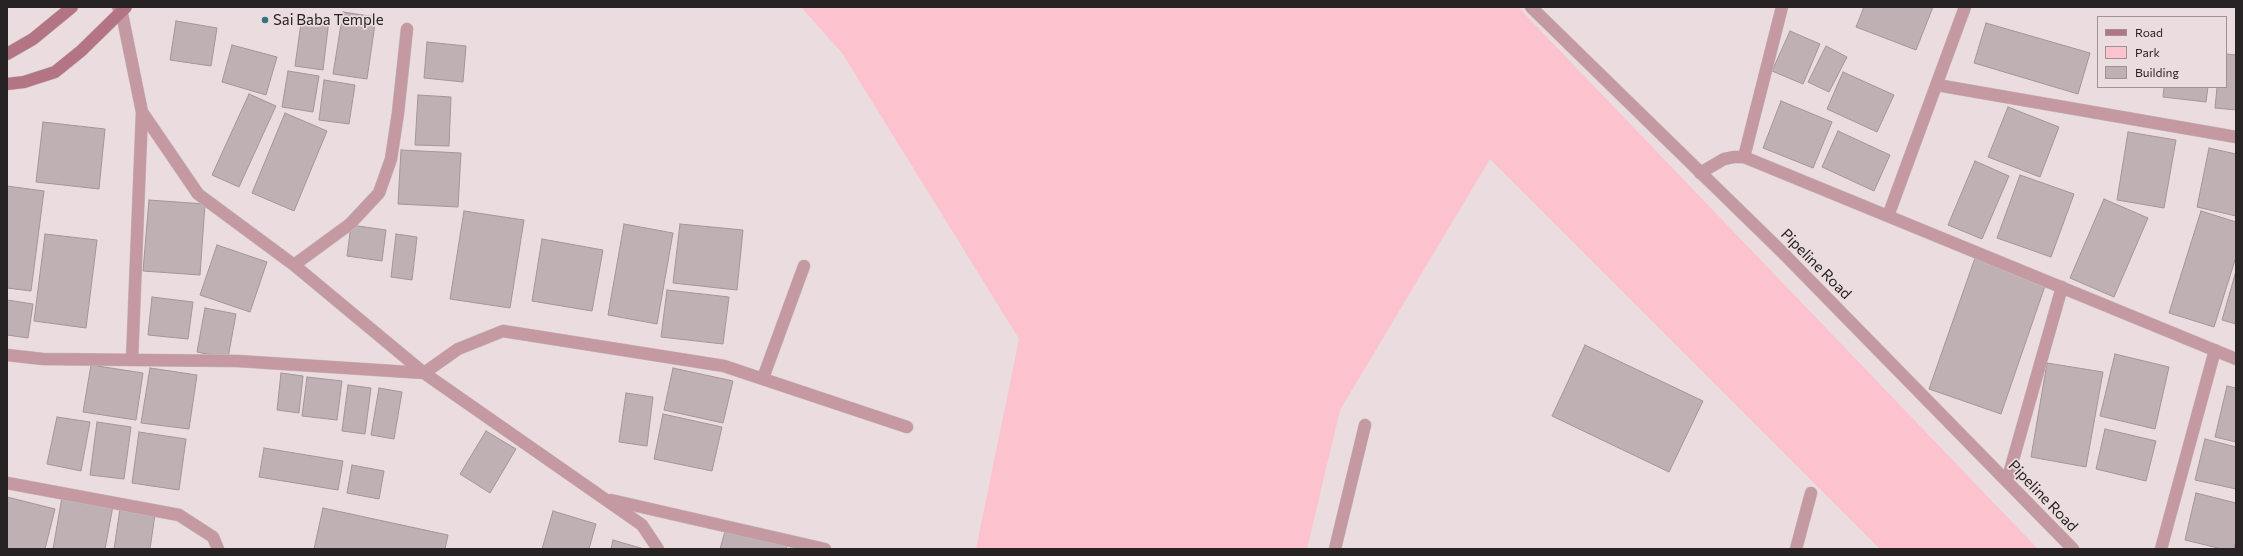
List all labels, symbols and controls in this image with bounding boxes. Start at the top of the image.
place label: Sai Baba Temple [273,11,384,29]
marker: Sai Baba Temple [260,15,270,25]
legend [2097,16,2227,88]
text: Road [2135,25,2163,39]
text: Park [2135,45,2160,59]
text: Building [2135,65,2179,79]
street label: Pipeline Road [1777,225,1855,303]
street label: Pipeline Road [2005,457,2081,535]

